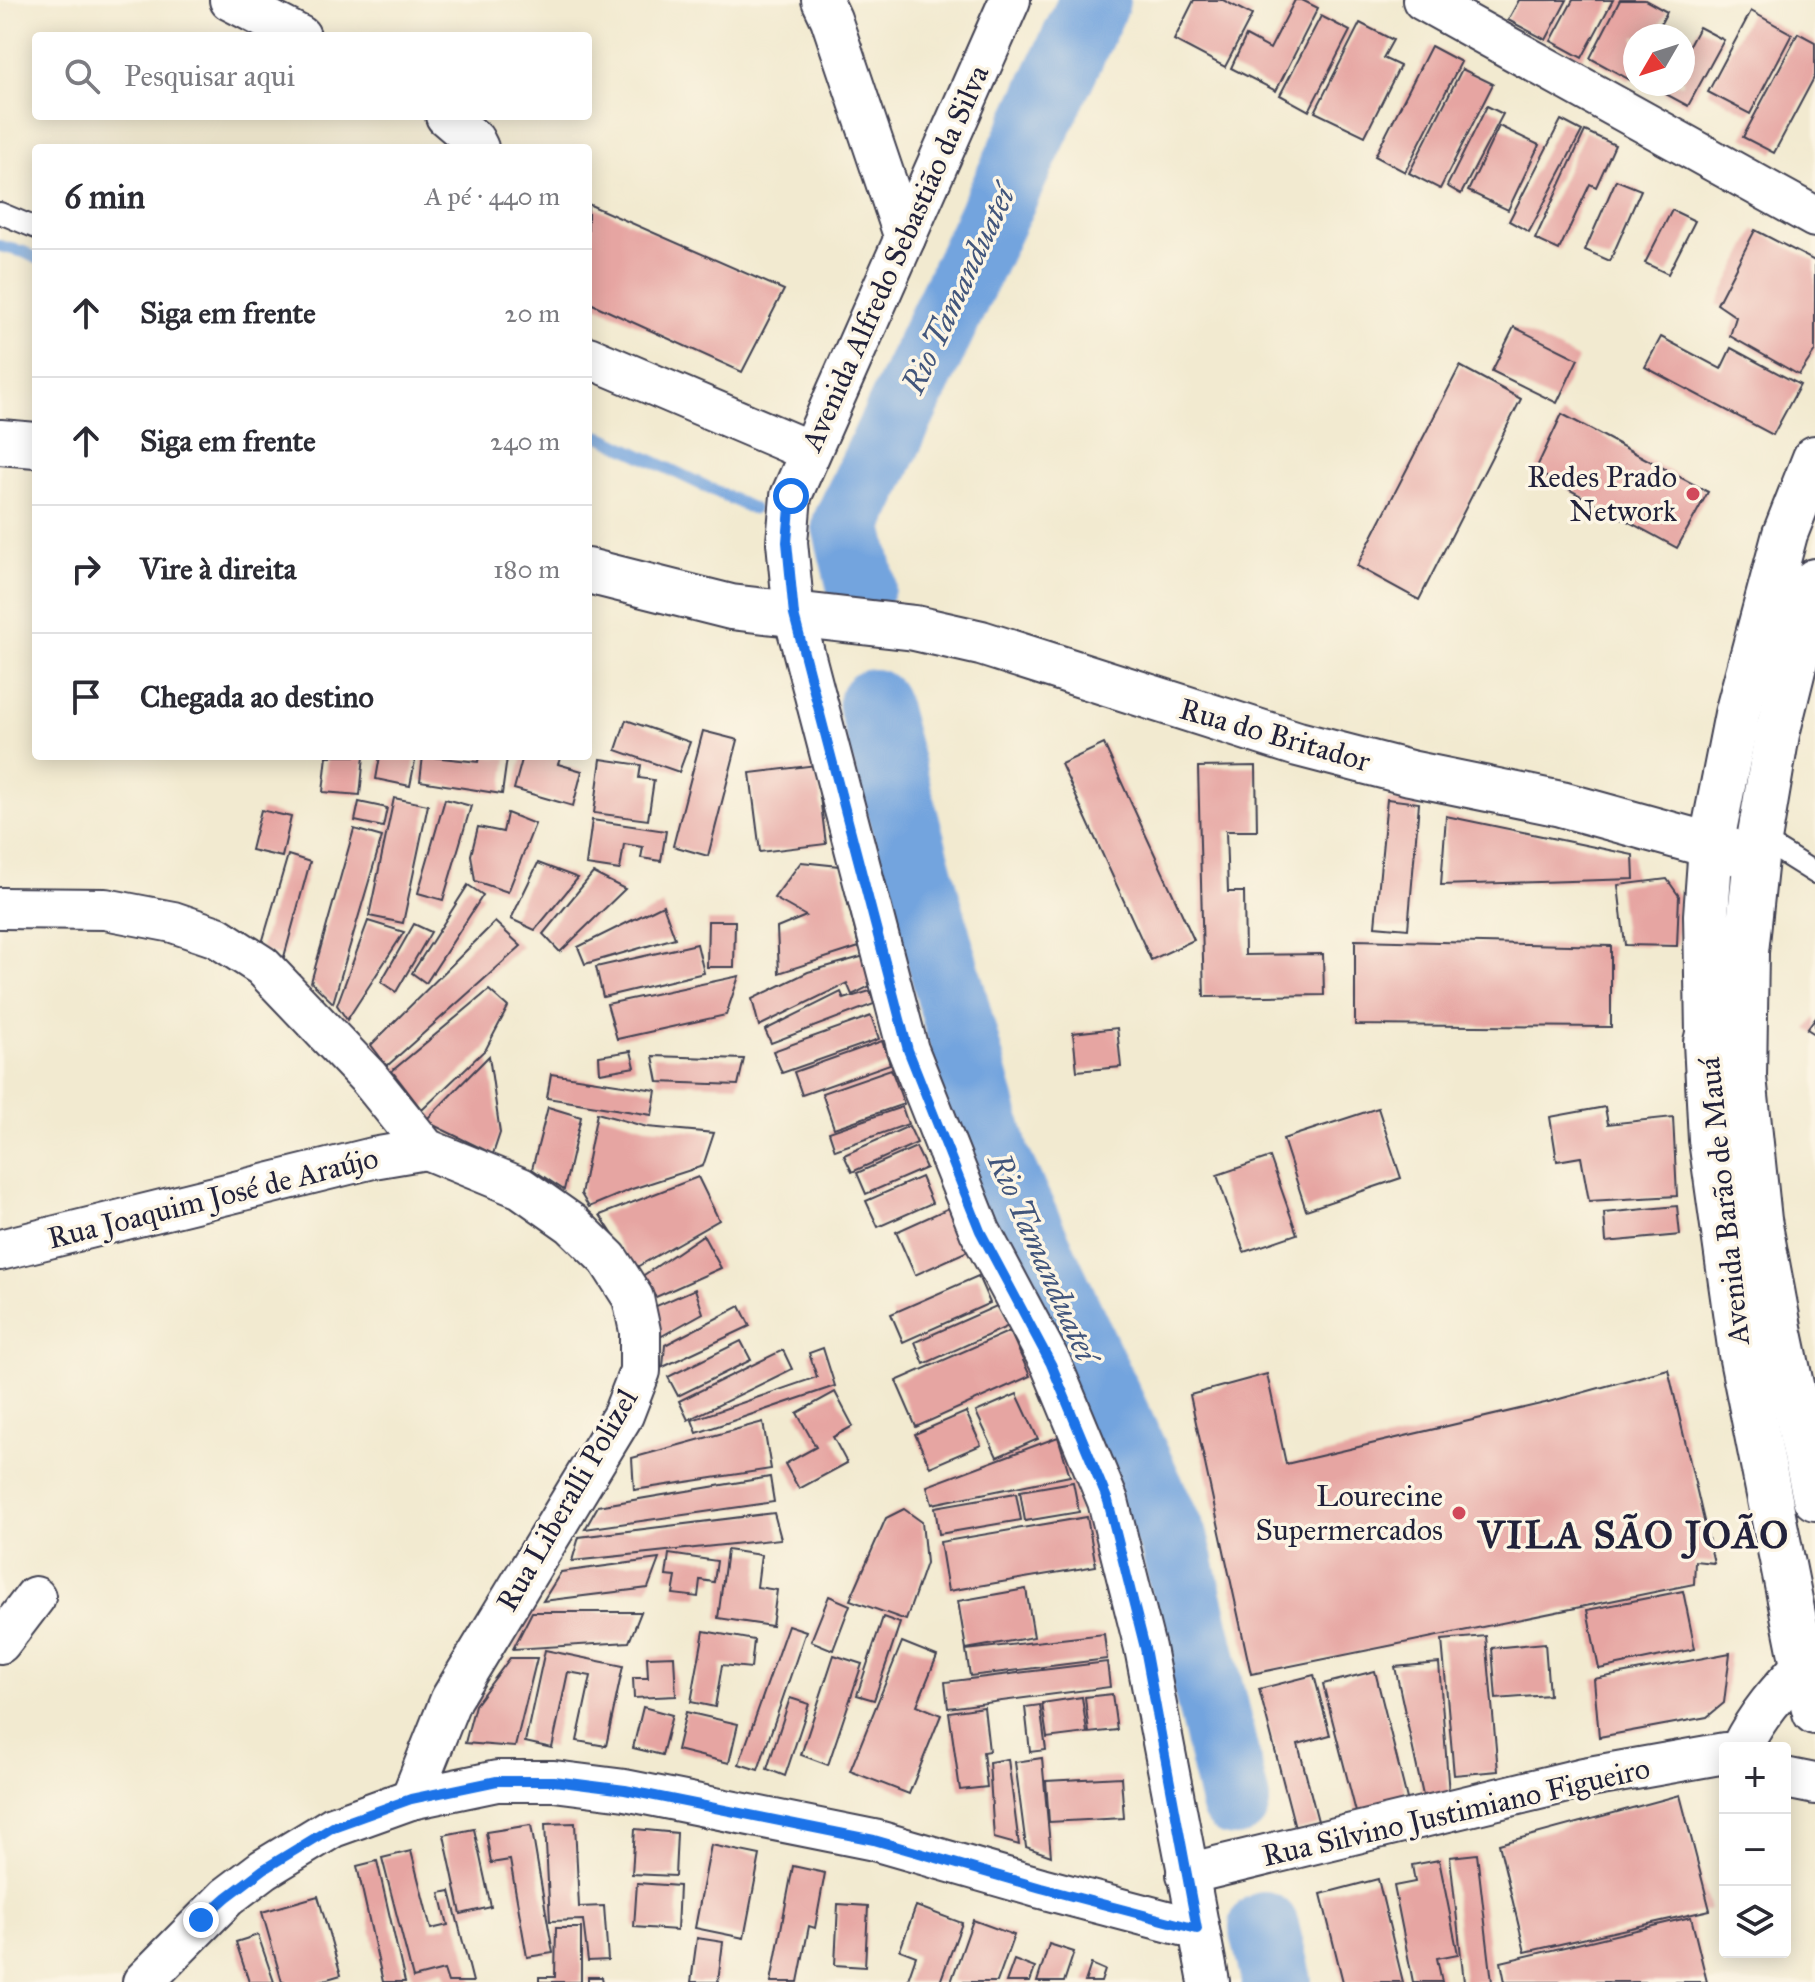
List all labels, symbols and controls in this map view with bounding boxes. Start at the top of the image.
north arrow [1623,24,1695,96]
search box [32,32,592,120]
icon: search [60,54,104,98]
text: Pesquisar aqui [124,58,295,94]
street label: Avenida Alfredo Sebastião da Silva [793,59,997,458]
text: 6 min [64,176,145,217]
water label: Rio Tamanduateí [893,176,1026,401]
text: A pé · 440 m [425,180,560,212]
icon: ahead [64,291,108,335]
text: Siga em frente [140,295,316,331]
text: 20 m [505,297,560,329]
icon: ahead [64,419,108,463]
text: Siga em frente [140,423,316,459]
text: 240 m [490,425,560,457]
place label: Redes Prado Network [1527,459,1677,529]
route start [773,478,809,514]
marker: Redes Prado Network [1684,485,1702,503]
icon: right [64,547,108,591]
text: Vire à direita [140,551,296,587]
text: 180 m [493,553,560,585]
icon: arrive [64,675,108,719]
text: Chegada ao destino [140,679,374,715]
street label: Rua do Britador [1175,691,1375,780]
street label: Avenida Barão de Mauá [1691,1055,1757,1348]
street label: Rua Joaquim José de Araújo [44,1139,382,1257]
water label: Rio Tamanduateí [979,1146,1108,1372]
street label: Rua Liberalli Polizel [489,1382,646,1618]
place label: Lourecine Supermercados [1256,1478,1443,1548]
marker: Lourecine Supermercados [1450,1504,1468,1522]
district label: VILA SÃO JOÃO [1477,1512,1790,1559]
map controls [1719,1742,1791,1958]
button: + [1719,1742,1791,1814]
street label: Rua Silvino Justimiano Figueiro [1259,1750,1653,1874]
button: − [1719,1814,1791,1886]
button: layers [1719,1886,1791,1958]
route end [183,1902,219,1938]

